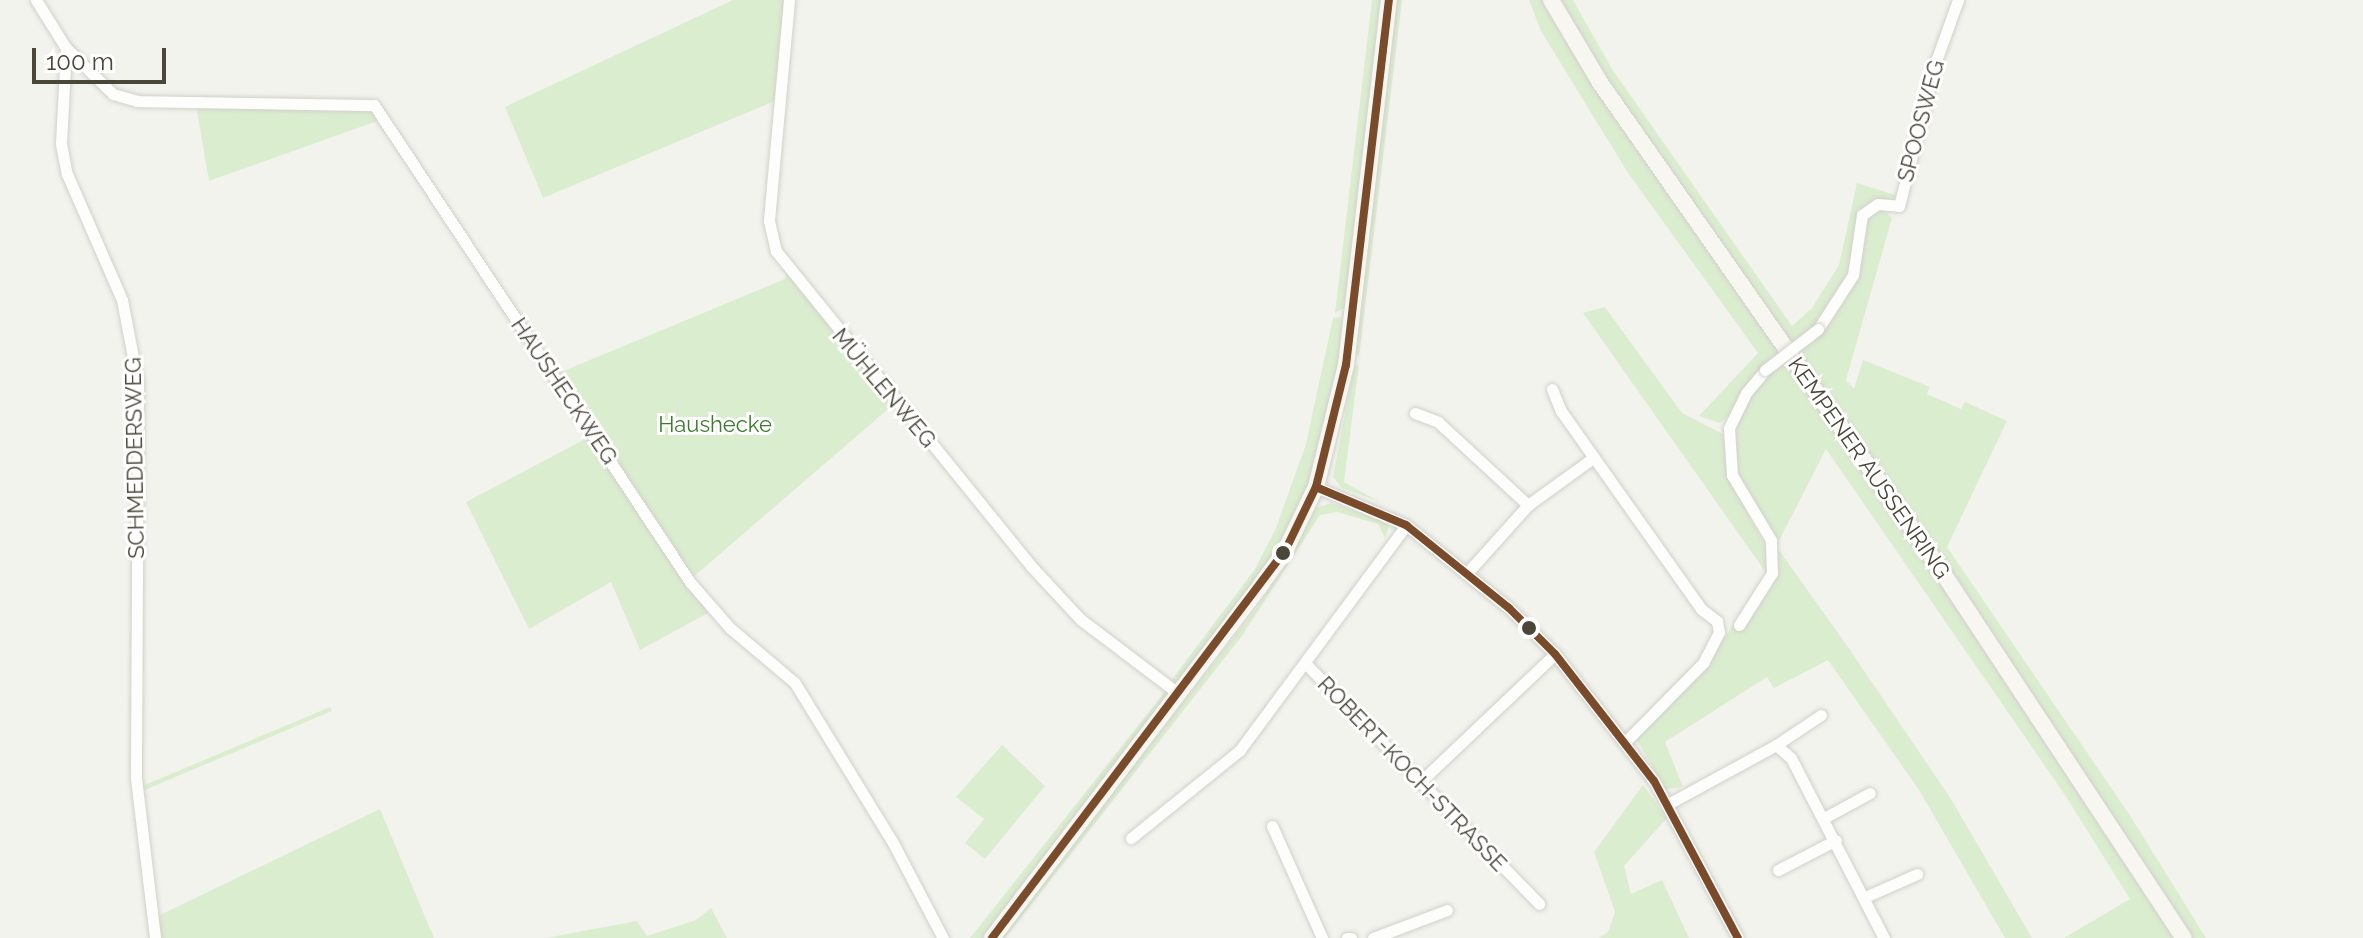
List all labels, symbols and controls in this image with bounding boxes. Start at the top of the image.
scale bar [36,32,170,82]
text: 100 m [46,47,114,76]
street label: SPOOSWEG [1892,57,1950,185]
street label: HAUSHECKWEG [505,313,623,469]
street label: MÜHLENWEG [827,323,941,453]
street label: KEMPENER AUSSENRING [1782,352,1956,584]
street label: SCHMEDDERSWEG [120,357,150,559]
park label: Haushecke [658,412,772,438]
unlabelled marker [1275,545,1291,561]
unlabelled marker [1521,620,1537,636]
street label: ROBERT-KOCH-STRASSE [1312,671,1512,877]

